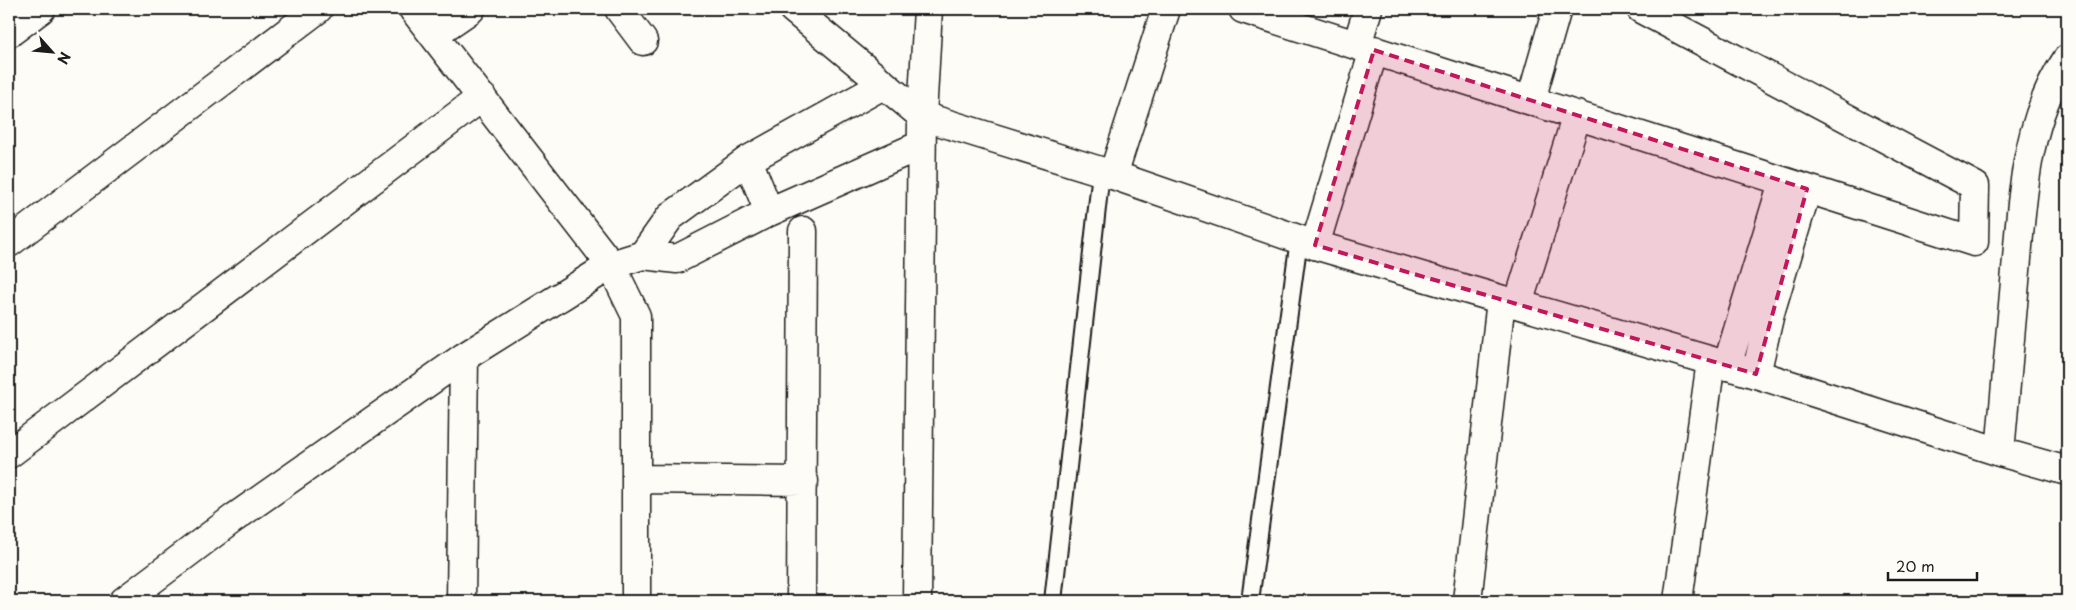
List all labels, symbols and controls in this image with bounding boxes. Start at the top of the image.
north arrow [28,28,78,78]
text: N [52,48,76,68]
scale bar [1888,550,1977,582]
text: 20 m [1896,554,1935,577]

